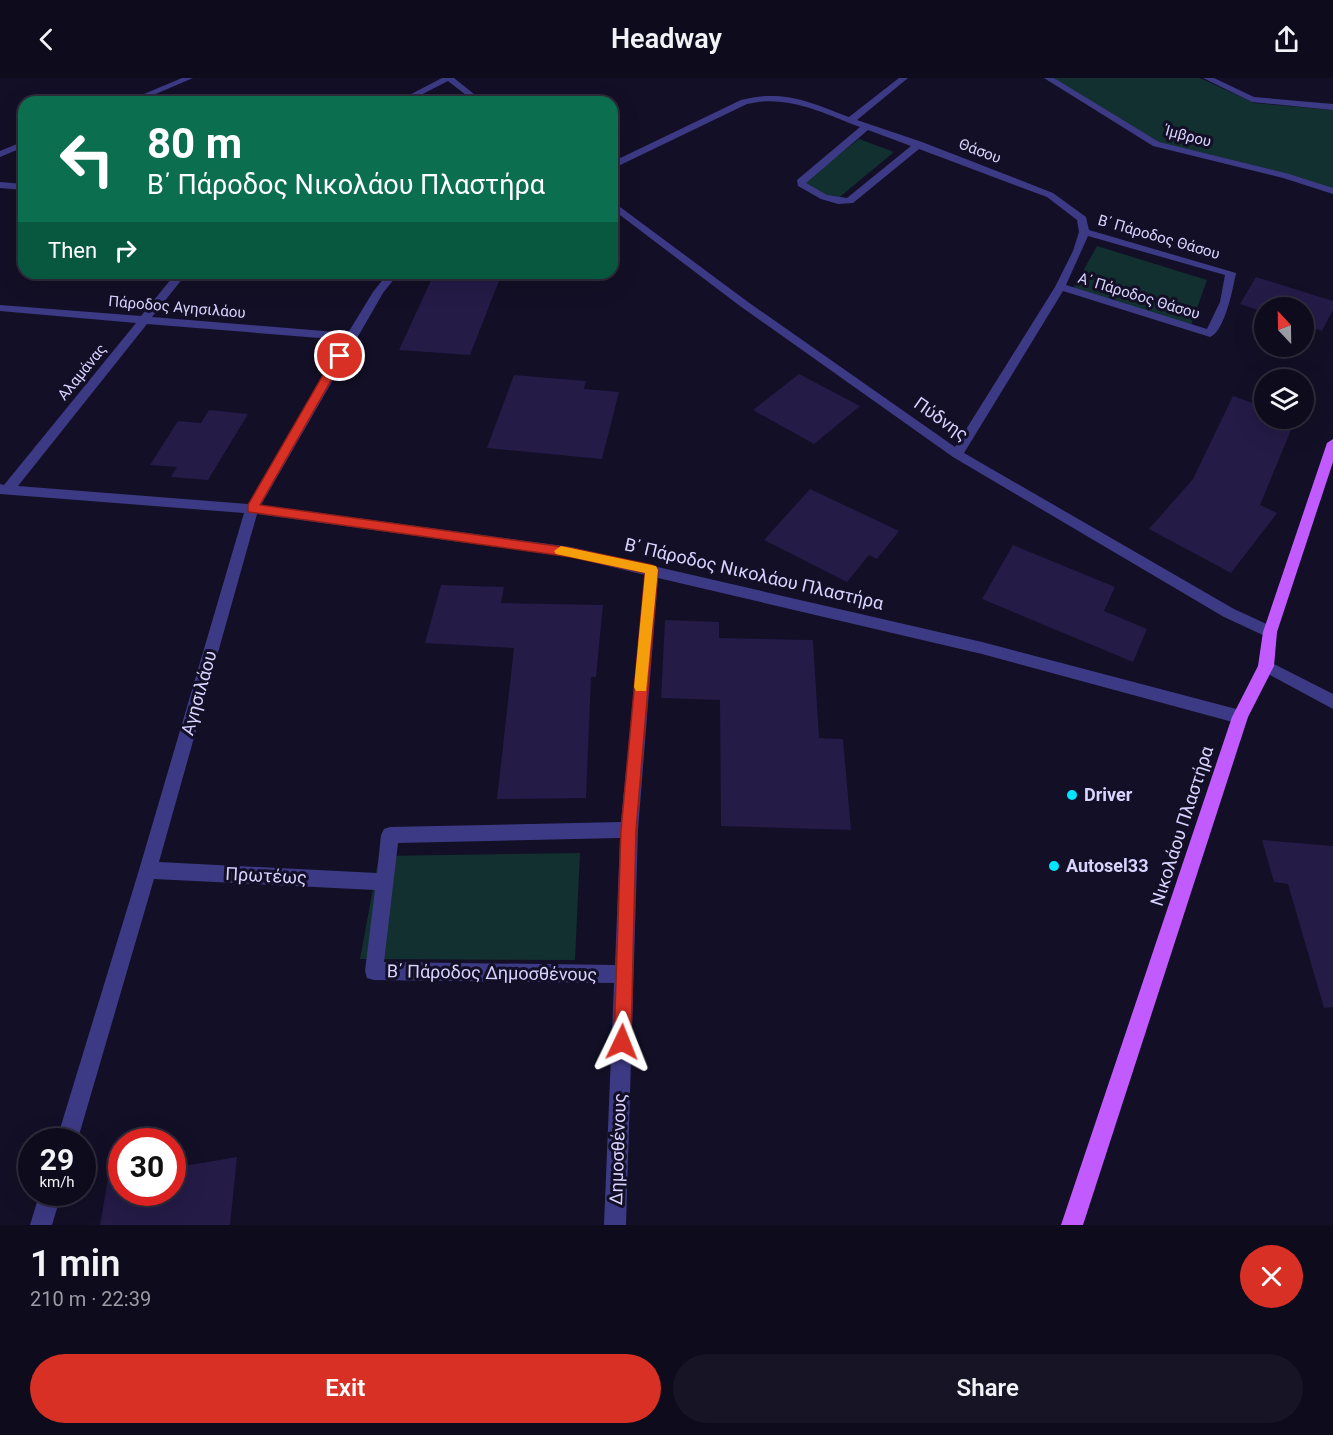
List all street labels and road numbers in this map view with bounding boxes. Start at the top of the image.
street label: Ίμβρου [1162,121,1213,151]
street label: Θάσου [956,135,1004,167]
street label: Β΄ Πάροδος Θάσου [1096,211,1222,263]
street label: Α΄ Πάροδος Θάσου [1076,269,1202,323]
street label: Πάροδος Αγησιλάου [108,292,246,322]
street label: Αλαμάνας [54,340,110,404]
street label: Πύδνης [910,392,972,445]
street label: Β΄ Πάροδος Νικολάου Πλαστήρα [622,533,887,614]
street label: Αγησιλάου [176,648,221,738]
street label: Νικολάου Πλαστήρα [1146,742,1218,908]
street label: Πρωτέως [225,863,307,888]
street label: Β΄ Πάροδος Δημοσθένους [387,960,597,985]
street label: Δημοσθένους [605,1093,630,1205]

